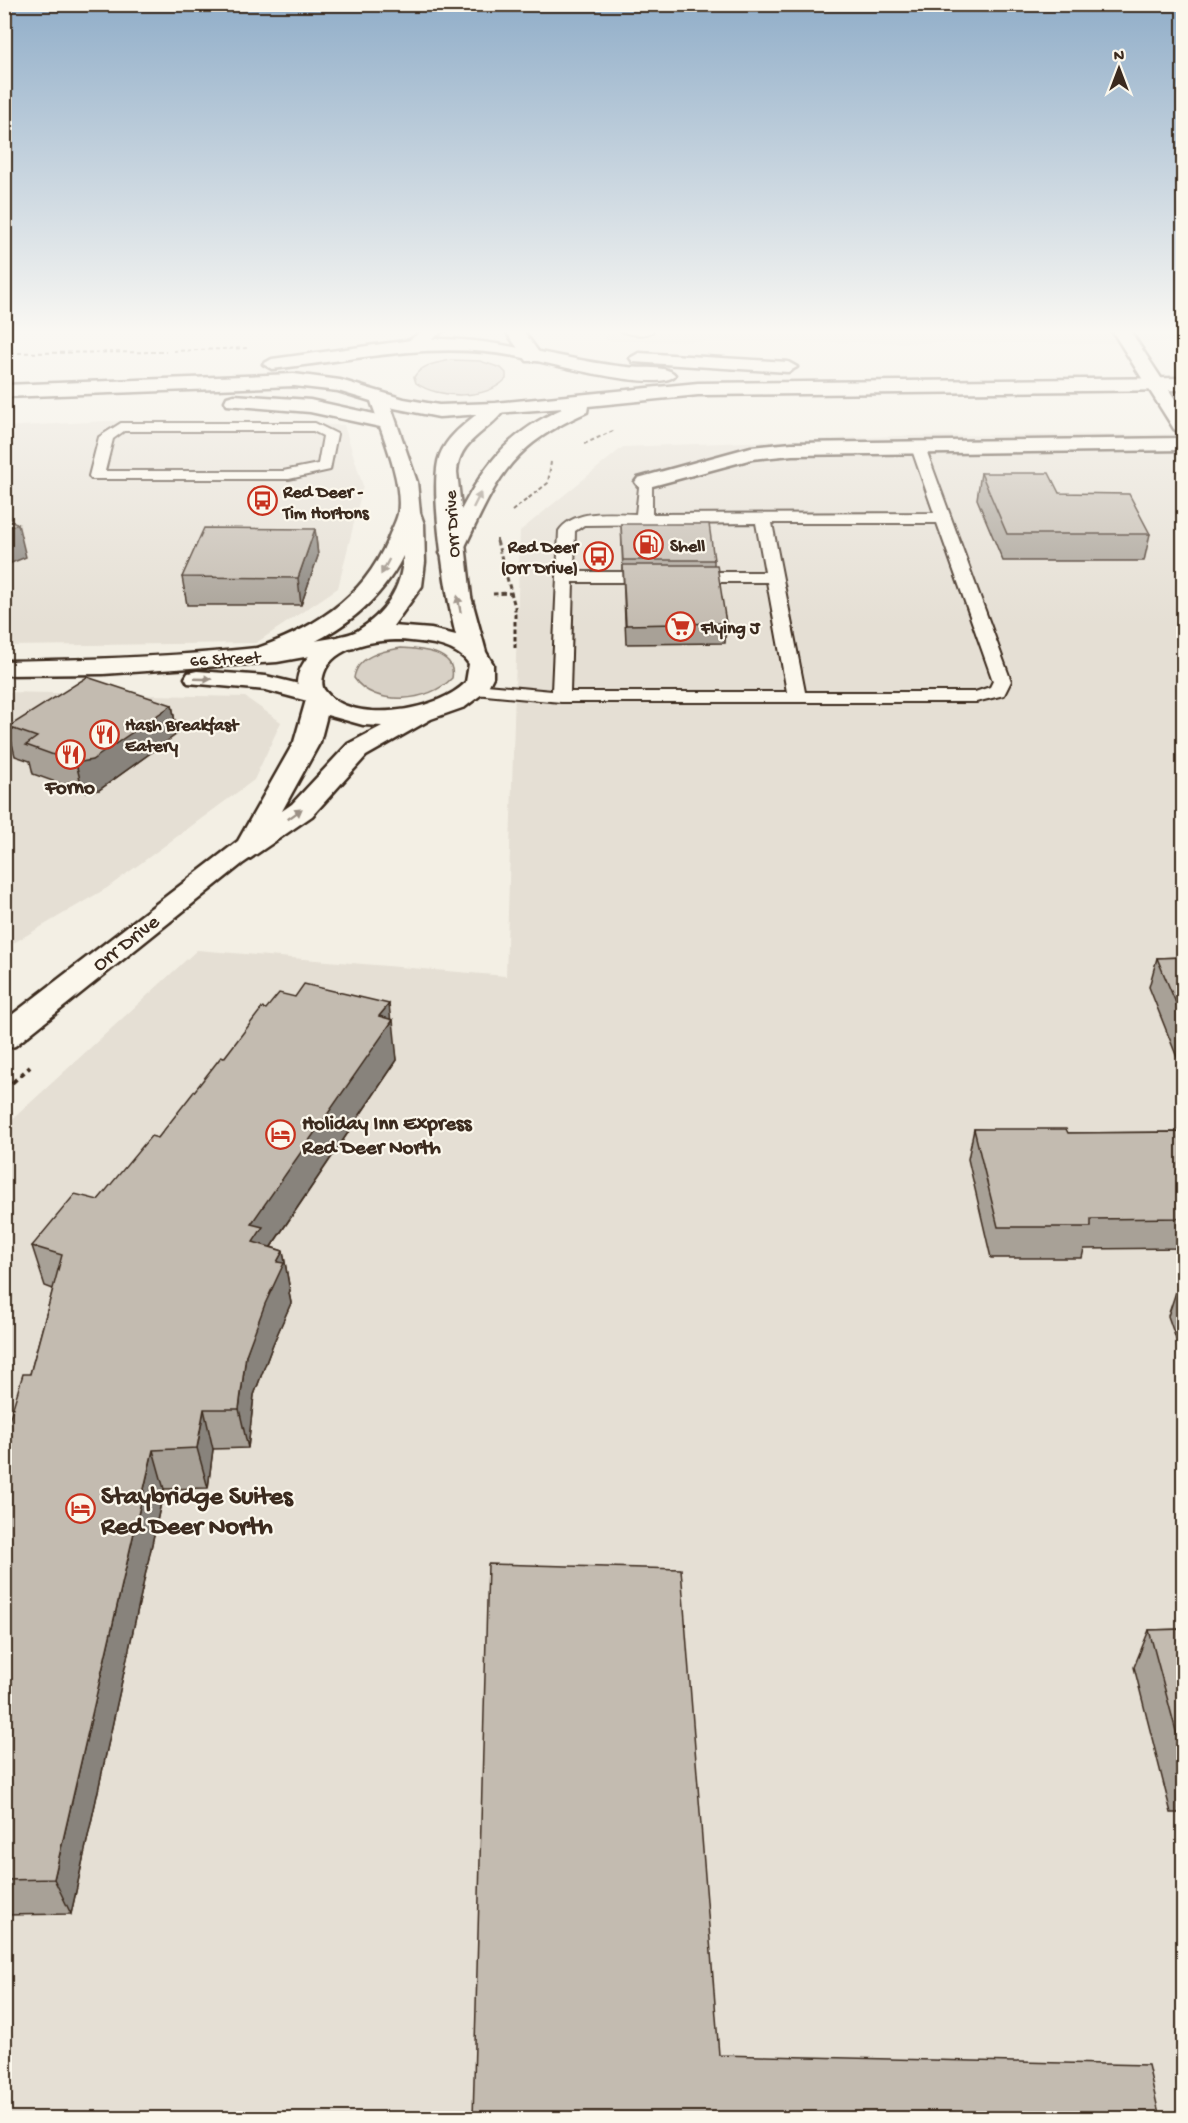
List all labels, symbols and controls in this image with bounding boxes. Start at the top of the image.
north arrow [1089,39,1149,99]
text: N [1114,48,1125,67]
place label: Red Deer - Tim Hortons [281,483,370,525]
bus stop icon: Red Deer - Tim Hortons [246,485,278,517]
street label: Orr Drive [441,489,466,558]
one-way arrow [472,492,481,509]
fuel station icon: Shell [633,529,665,561]
place label: Shell [670,537,705,558]
place label: Red Deer (Orr Drive) [501,538,581,580]
bus stop icon: Red Deer (Orr Drive) [583,540,615,572]
one-way arrow [380,558,390,575]
one-way arrow [454,595,463,614]
supermarket icon: Flying J [664,611,696,643]
place label: Flying J [700,619,761,640]
street label: 66 Street [189,648,263,673]
one-way arrow [193,674,212,683]
place label: Hash Breakfast Eatery [125,716,240,758]
restaurant icon: Hash Breakfast Eatery [88,718,120,750]
restaurant icon: Forno [54,739,86,771]
place label: Forno [44,777,95,802]
one-way arrow [287,808,303,820]
street label: Orr Drive [89,910,167,979]
place label: Holiday Inn Express Red Deer North [301,1113,473,1162]
hotel icon: Holiday Inn Express Red Deer North [265,1118,297,1150]
place label: Staybridge Suites Red Deer North [100,1483,294,1544]
hotel icon: Staybridge Suites Red Deer North [64,1493,96,1525]

